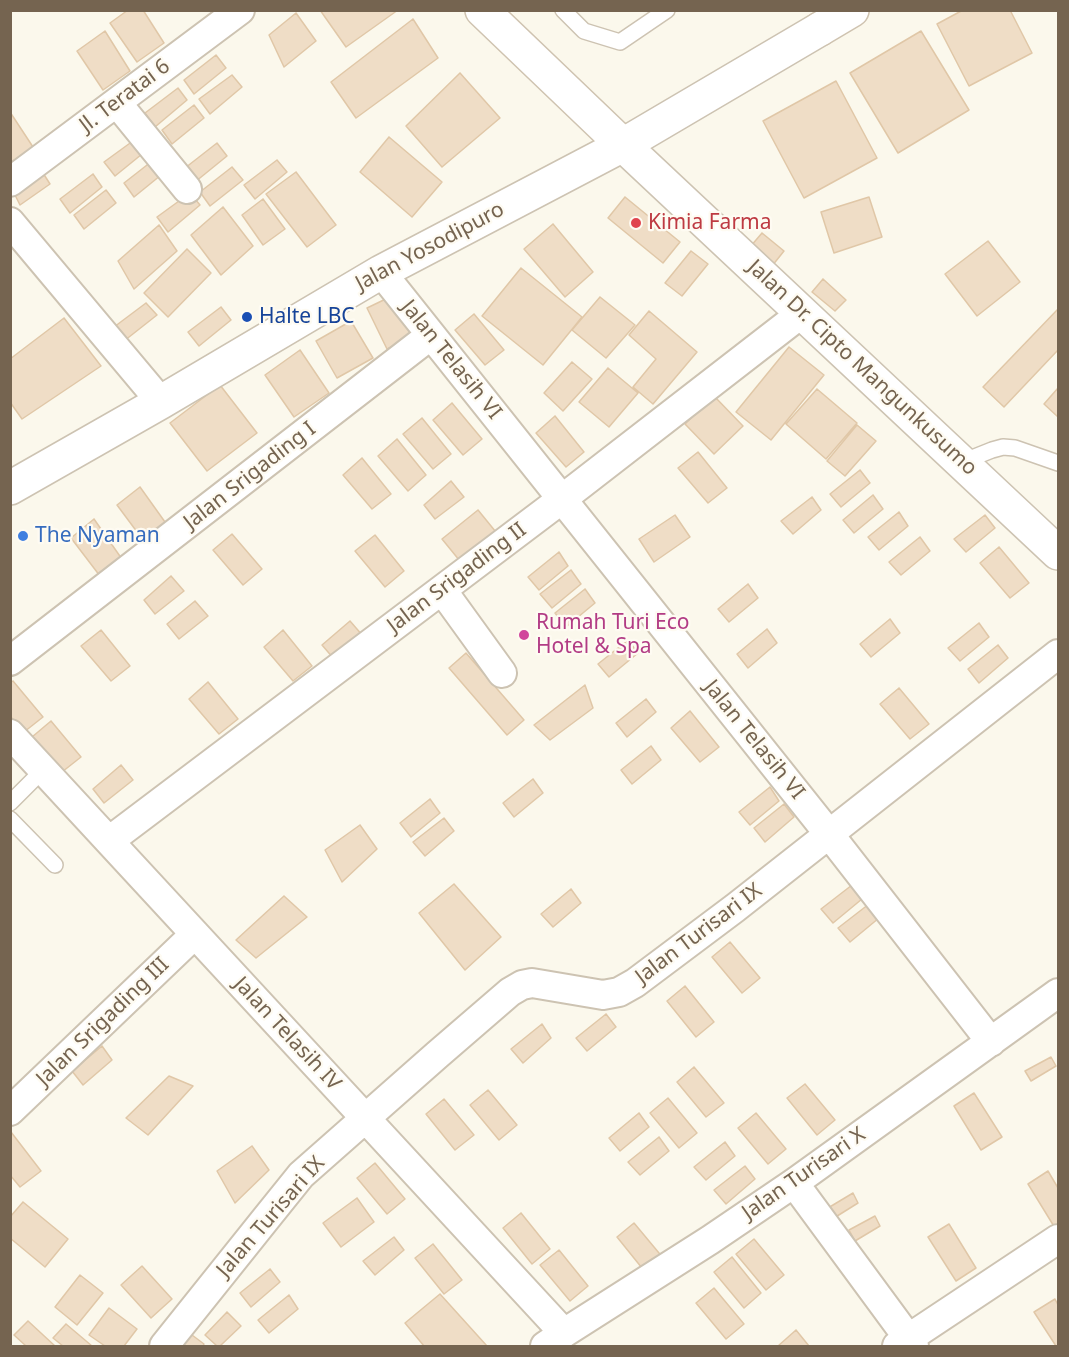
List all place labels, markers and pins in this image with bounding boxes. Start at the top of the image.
place label: Kimia Farma [648,210,771,236]
marker: Kimia Farma [629,216,643,230]
place label: Halte LBC [259,304,355,330]
marker: Halte LBC [240,310,254,324]
place label: The Nyaman [35,523,160,549]
marker: The Nyaman [16,529,30,543]
place label: Rumah Turi Eco Hotel & Spa [536,610,690,660]
marker: Rumah Turi Eco Hotel & Spa [517,628,531,642]

